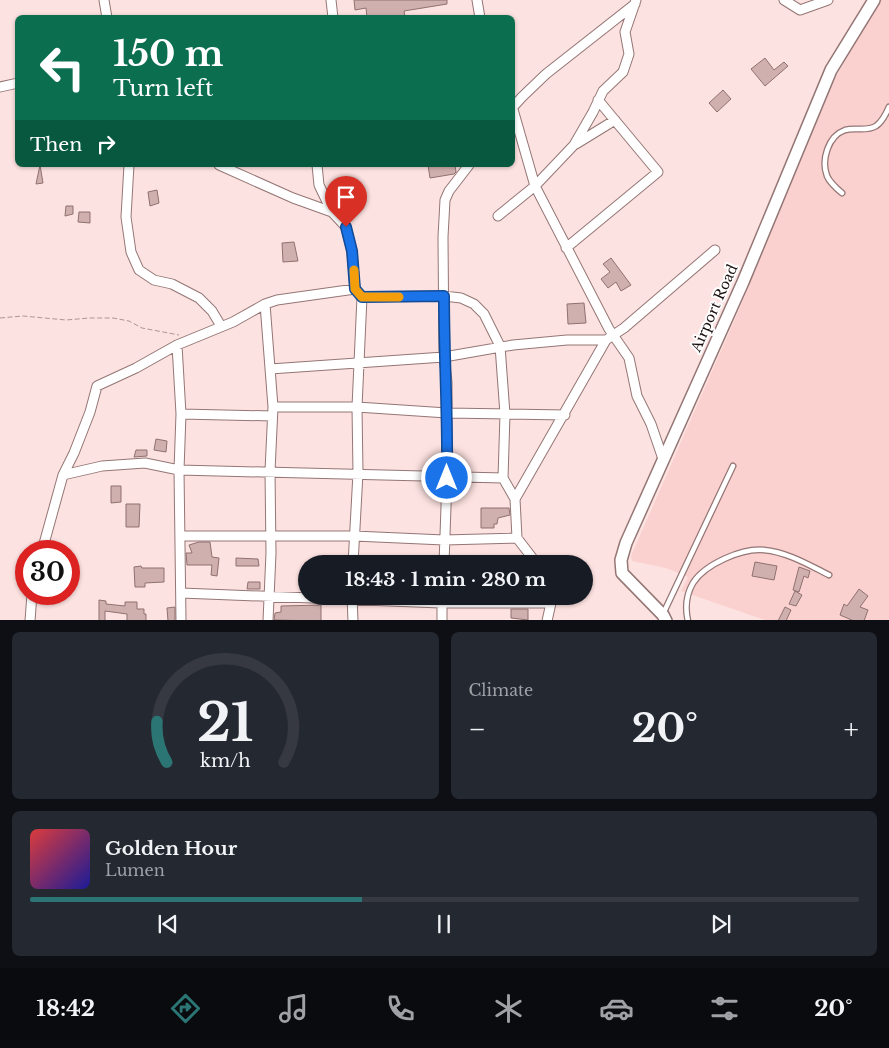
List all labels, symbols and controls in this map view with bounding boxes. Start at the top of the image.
text: 150 m [113,32,224,75]
icon: left [30,35,95,100]
text: Turn left [113,75,213,102]
icon: right [92,130,120,158]
text: Then [30,133,82,156]
pin [325,176,367,227]
icon: arrive [332,183,360,211]
street label: Airport Road [686,261,742,356]
position arrow [420,451,472,503]
speed limit sign: 30 [15,540,80,605]
text: 18:43 · 1 min · 280 m [345,568,546,591]
text: Climate [469,680,533,700]
text: 21 [197,691,254,755]
text: 20° [632,705,698,752]
text: − [469,712,486,747]
text: + [844,712,859,747]
text: km/h [200,750,251,772]
text: Golden Hour [105,837,237,860]
text: Lumen [105,860,165,880]
icon: previous [154,910,182,938]
icon: pause [430,910,458,938]
icon: next [707,910,735,938]
icon: directions [168,991,203,1026]
icon: music [276,991,311,1026]
icon: phone [383,991,418,1026]
icon: climate [491,991,526,1026]
icon: car [599,991,634,1026]
icon: filters [707,991,742,1026]
text: 18:42 [36,995,95,1022]
text: 20° [814,995,853,1022]

